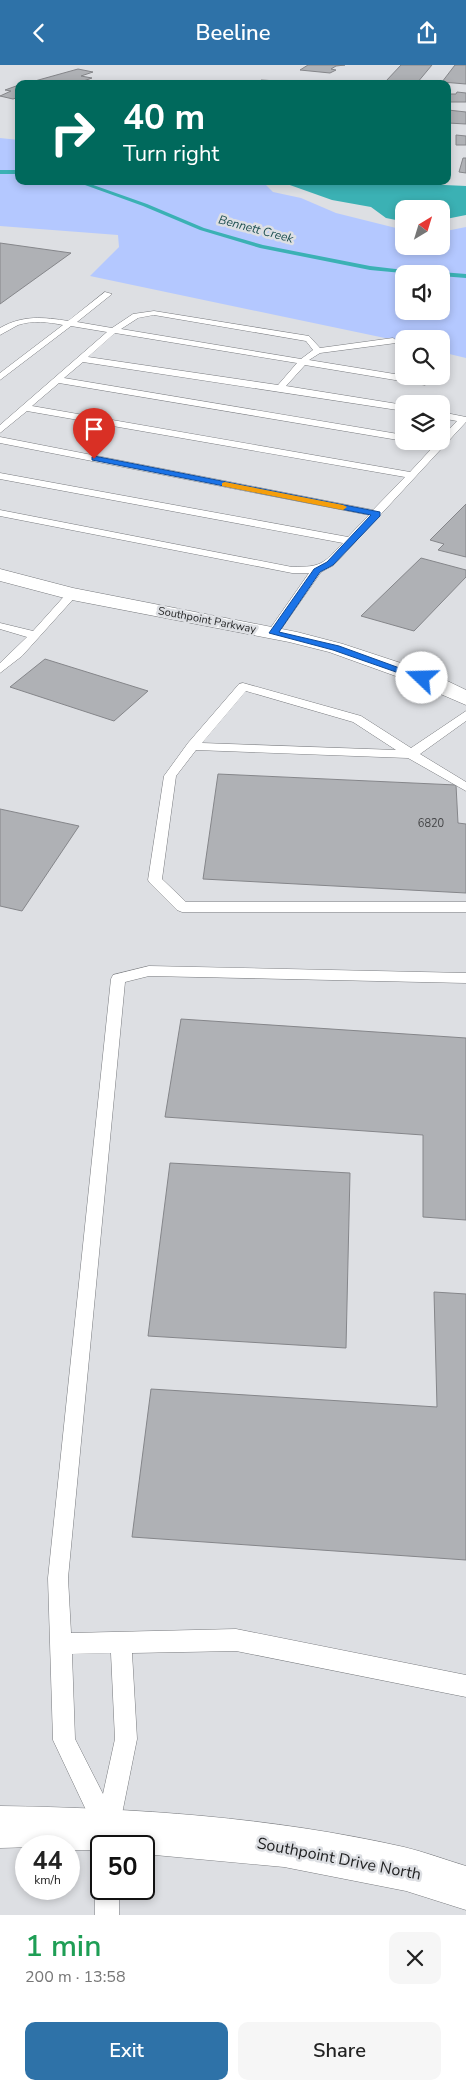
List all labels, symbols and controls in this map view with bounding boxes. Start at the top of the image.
text: Beeline [195,18,271,48]
icon: back [25,19,53,47]
icon: share [413,19,441,47]
text: 40 m [123,94,205,141]
icon: right [40,100,105,165]
text: Turn right [123,139,219,169]
north arrow [395,200,450,255]
map controls [395,200,450,450]
water label: Bennett Creek [217,211,296,247]
button: sound [395,265,450,320]
button: search [395,330,450,385]
button: layers [395,395,450,450]
pin [73,408,115,459]
icon: arrive [80,415,108,443]
street label: Southpoint Parkway [157,603,258,637]
position arrow [395,651,447,703]
house number: 6820 [418,816,445,831]
street label: Southpoint Drive North [255,1832,423,1886]
speed limit sign: 50 [90,1835,155,1900]
text: 44 [32,1844,63,1878]
text: km/h [34,1872,61,1888]
text: 1 min [25,1926,101,1967]
button: close [389,1932,441,1984]
text: 200 m · 13:58 [25,1966,126,1988]
button: Exit [25,2022,228,2080]
button: Share [238,2022,441,2080]

